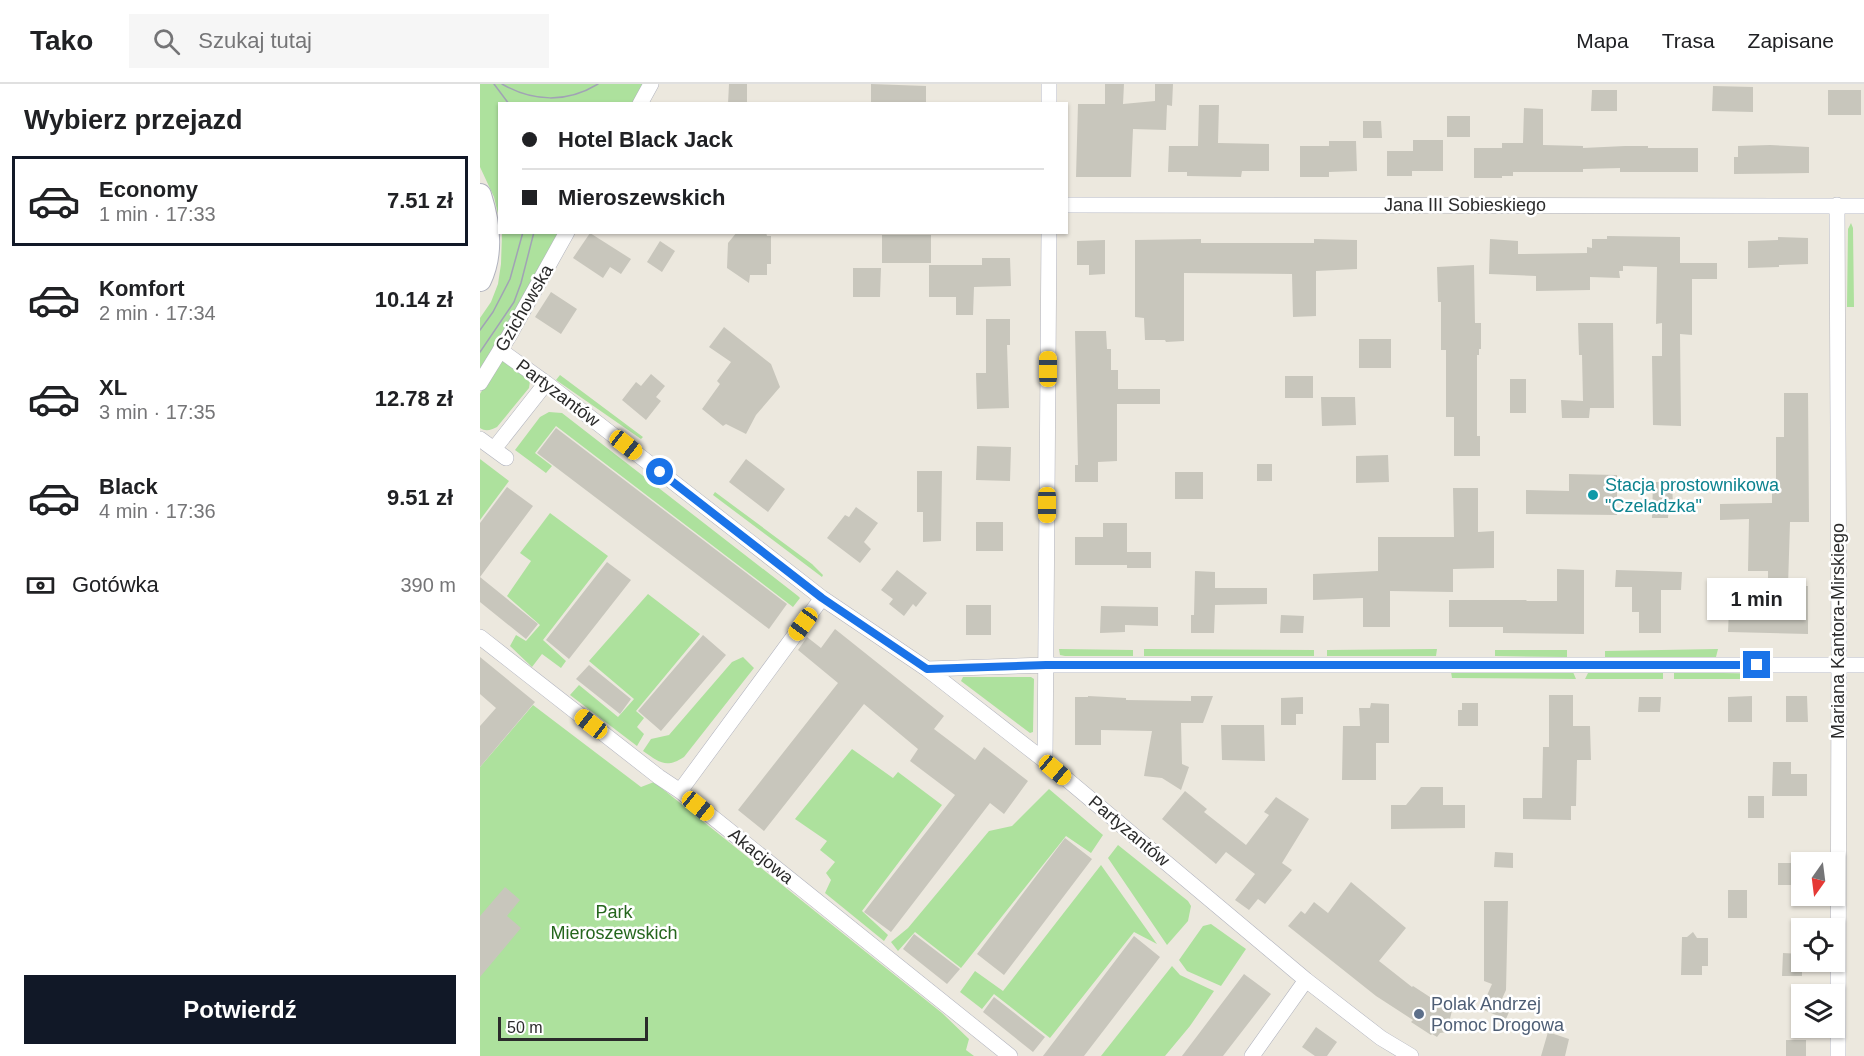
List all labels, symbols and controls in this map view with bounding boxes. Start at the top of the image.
search box [129,14,549,68]
text: Tako [30,25,93,56]
icon: search [150,25,183,58]
text: Szukaj tutaj [198,28,312,53]
text: Mapa [1576,29,1629,52]
text: Trasa [1662,29,1715,52]
text: Zapisane [1748,29,1834,52]
text: Wybierz przejazd [24,105,243,135]
text: Hotel Black Jack [558,127,733,152]
icon: car [27,174,81,228]
text: Economy [99,177,198,202]
text: Mieroszewskich [558,185,726,210]
text: 7.51 zł [387,188,453,213]
street label: Jana III Sobieskiego [1384,195,1546,215]
text: 1 min · 17:33 [99,203,216,225]
street label: Gzichowska [491,260,557,355]
icon: car [27,273,81,327]
text: Komfort [99,276,185,301]
text: 10.14 zł [375,287,453,312]
text: 2 min · 17:34 [99,302,216,324]
car [1039,351,1057,387]
street label: Partyzantów [512,355,604,431]
icon: car [27,372,81,426]
text: XL [99,375,127,400]
text: 12.78 zł [375,386,453,411]
text: 3 min · 17:35 [99,401,216,423]
car [606,427,646,463]
route start [646,458,673,485]
icon: car [27,471,81,525]
text: Black [99,474,158,499]
place label: Stacja prostownikowa "Czeladzka" [1605,475,1780,516]
text: 9.51 zł [387,485,453,510]
car [1038,487,1056,523]
marker: Stacja prostownikowa "Czeladzka" [1586,488,1600,502]
text: 4 min · 17:36 [99,500,216,522]
street label: Mariana Kantora-Mirskiego [1828,523,1848,739]
icon: cash [24,569,57,602]
text: Gotówka [72,572,159,597]
text: 390 m [400,574,456,596]
callout: 1 min [1708,578,1806,620]
text: 1 min [1730,588,1783,610]
car [785,604,821,644]
route end [1743,651,1770,678]
car [571,706,611,742]
car [1035,752,1075,788]
car [678,788,718,824]
street label: Partyzantów [1085,792,1174,871]
street label: Akacjowa [725,824,798,889]
north arrow [1791,852,1845,906]
map controls [1791,852,1845,1038]
park label: Park Mieroszewskich [550,902,678,943]
button: locate [1791,918,1845,972]
button: Potwierdź [24,975,456,1044]
button: layers [1791,984,1845,1038]
place label: Polak Andrzej Pomoc Drogowa [1431,994,1565,1035]
marker: Polak Andrzej Pomoc Drogowa [1412,1007,1426,1021]
scale bar [498,1014,648,1042]
text: 50 m [507,1019,543,1036]

